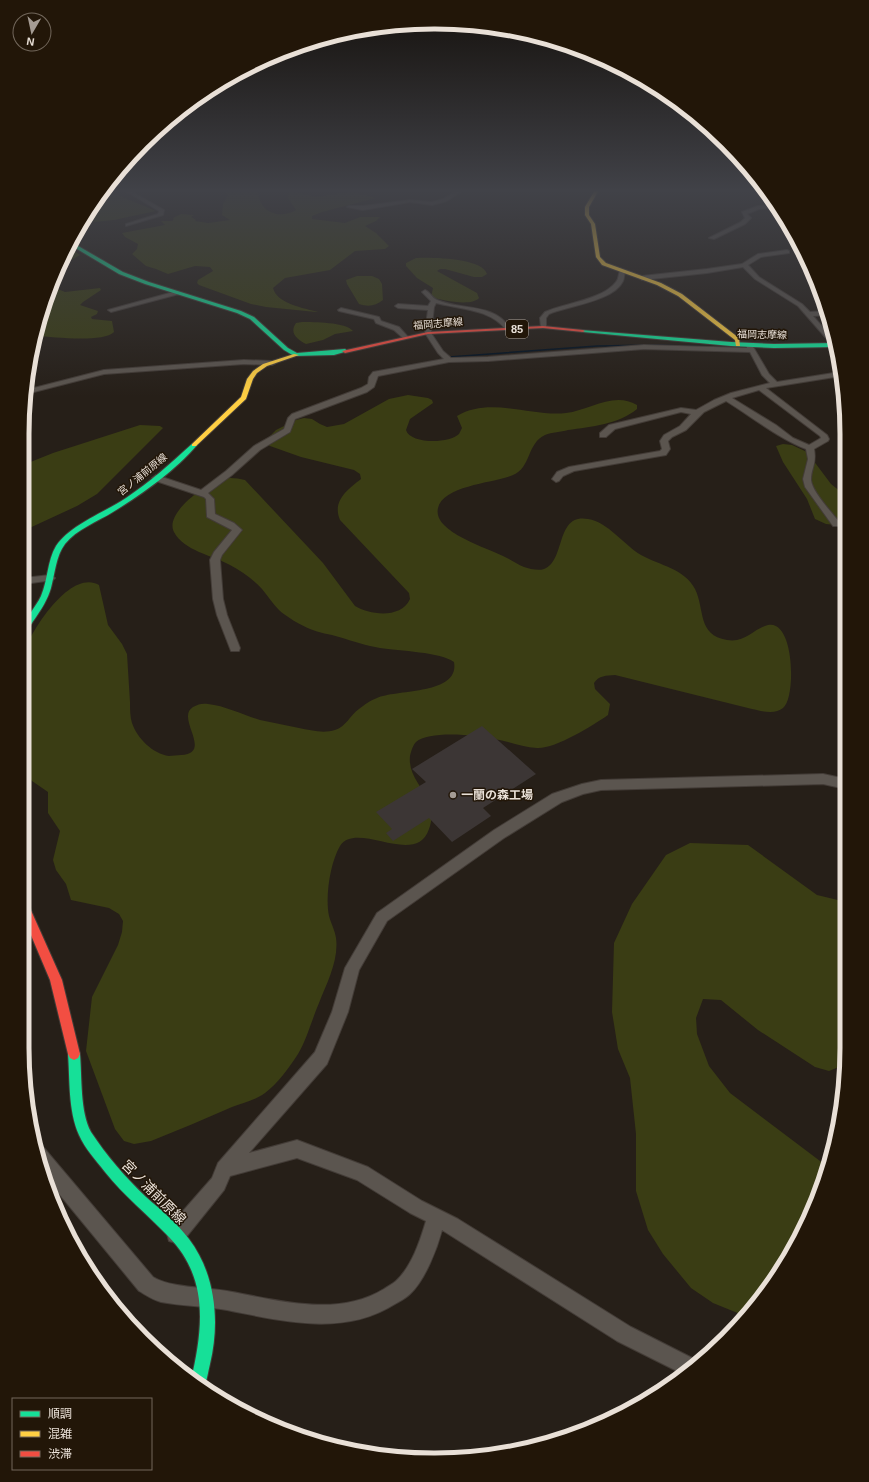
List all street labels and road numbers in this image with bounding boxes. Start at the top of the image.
street label: 福岡志摩線 [413,316,463,331]
road number: 85 [506,320,528,338]
street label: 福岡志摩線 [737,329,787,340]
street label: 宮ノ浦前原線 [116,451,169,498]
street label: 宮ノ浦前原線 [119,1157,189,1227]

